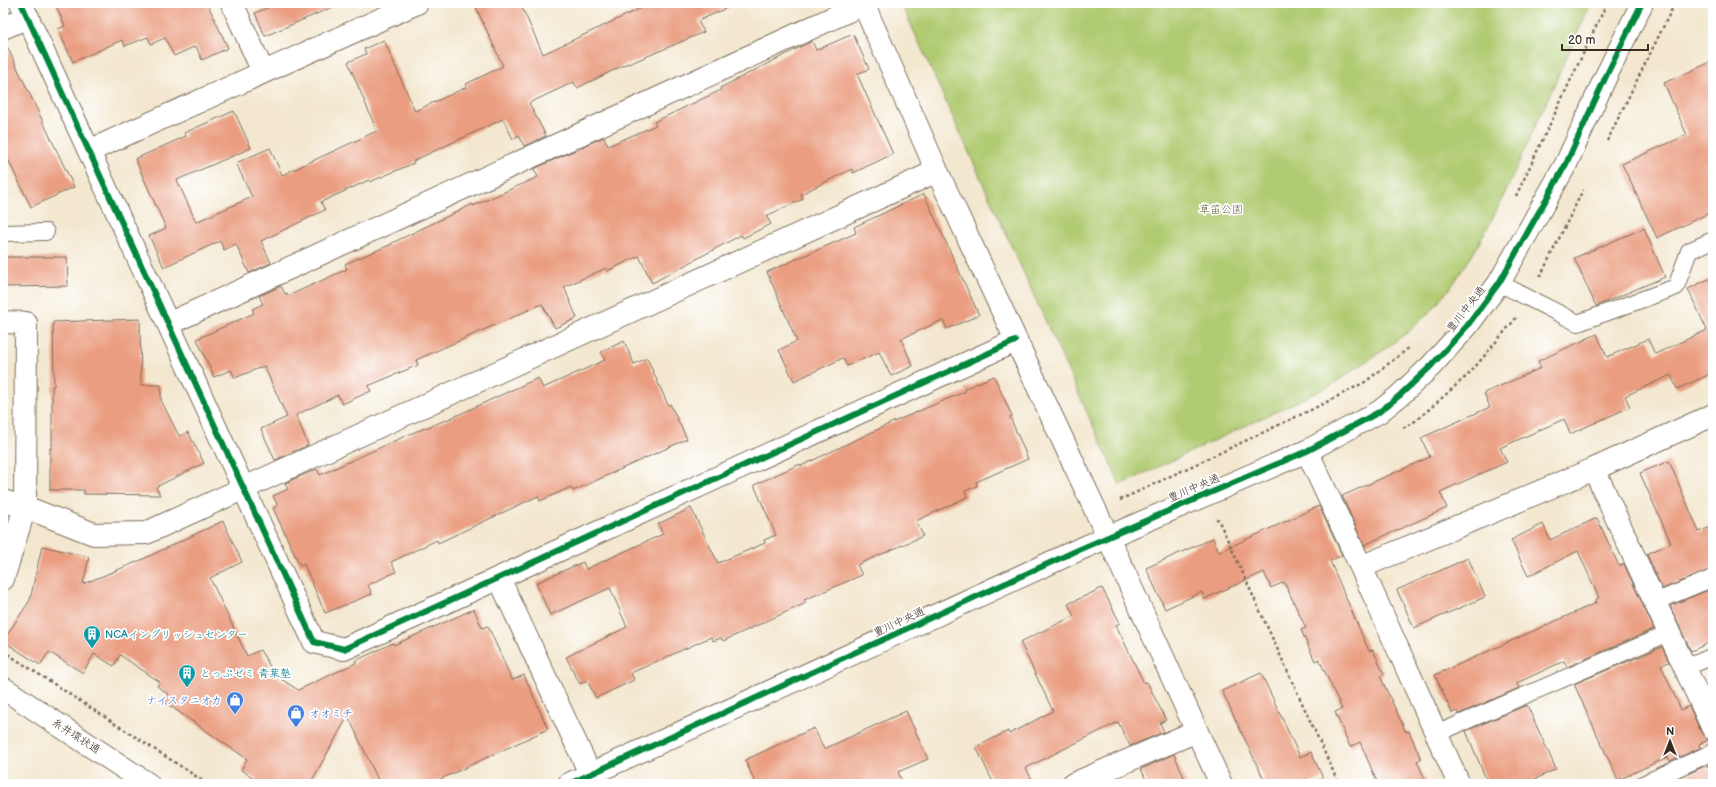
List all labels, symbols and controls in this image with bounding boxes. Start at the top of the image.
scale bar [1562,26,1648,52]
text: 20 m [1568,33,1595,48]
park label: 草笛公園 [1199,203,1243,216]
street label: 豊川中央通 [1444,283,1488,335]
street label: 豊川中央通 [1166,471,1222,505]
street label: 豊川中央通 [871,604,927,640]
building icon: NCAイングリッシュセンター [82,624,102,649]
place label: NCAイングリッシュセンター [105,628,248,641]
building icon: とっぷゼミ 青葉塾 [177,663,197,688]
place label: とっぷゼミ 青葉塾 [200,667,291,680]
shop icon: ナイスタニオカ [225,690,245,715]
place label: ナイスタニオカ [146,694,222,707]
shop icon: オオミチ [286,703,306,728]
place label: オオミチ [309,707,353,720]
street label: 糸井環状通 [49,716,103,756]
north arrow [1650,721,1690,761]
text: N [1666,725,1674,738]

